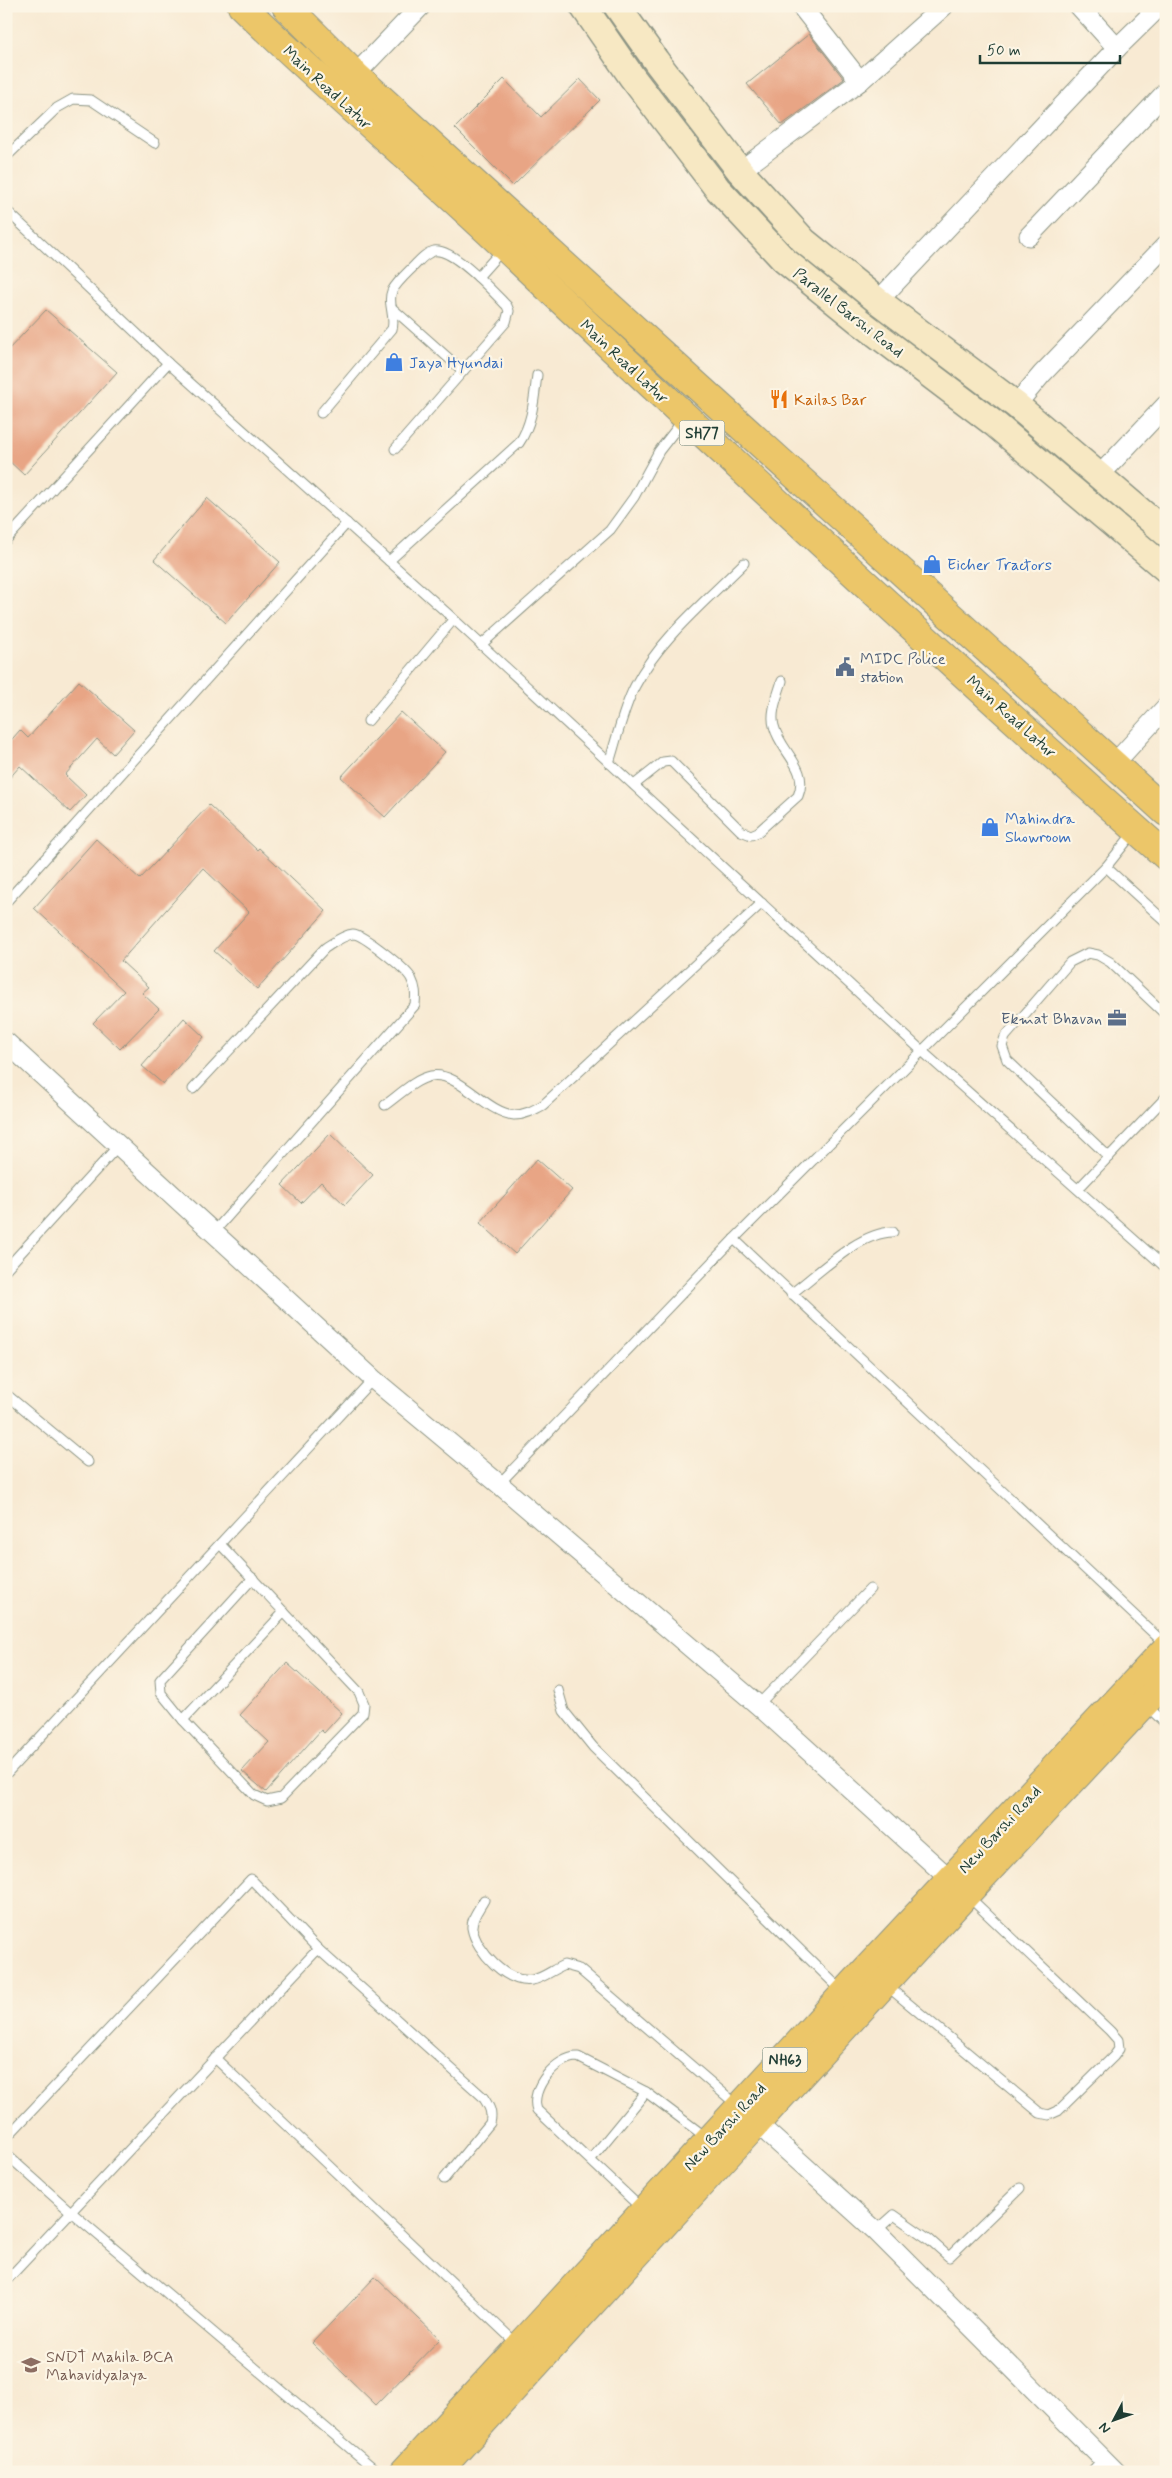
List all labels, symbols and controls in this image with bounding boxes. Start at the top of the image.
scale bar [980,32,1120,64]
street label: Main Road Latur [278,41,376,135]
text: 50 m [987,41,1021,61]
street label: Parallel Barshi Road [789,263,908,363]
street label: Main Road Latur [575,315,673,409]
shop icon: Jaya Hyundai [383,351,405,373]
place label: Jaya Hyundai [409,353,503,374]
restaurant icon: Kailas Bar [768,388,790,410]
place label: Kailas Bar [794,390,867,411]
road number: SH77 [680,420,724,446]
shop icon: Eicher Tractors [921,553,943,575]
place label: Eicher Tractors [947,555,1052,576]
place label: MIDC Police station [860,649,946,688]
public building icon: MIDC Police station [834,656,856,678]
street label: Main Road Latur [961,671,1061,763]
place label: Mahindra Showroom [1005,809,1075,848]
shop icon: Mahindra Showroom [979,816,1001,838]
office icon: Ekmat Bhavan [1106,1007,1128,1029]
place label: Ekmat Bhavan [1001,1009,1102,1030]
street label: New Barshi Road [954,1782,1046,1878]
road number: NH63 [762,2048,808,2072]
street label: New Barshi Road [679,2079,771,2175]
place label: SNDT Mahila BCA Mahavidyalaya [46,2347,174,2386]
school or university icon: SNDT Mahila BCA Mahavidyalaya [20,2354,42,2376]
north arrow [1090,2396,1140,2446]
text: N [1095,2418,1115,2437]

